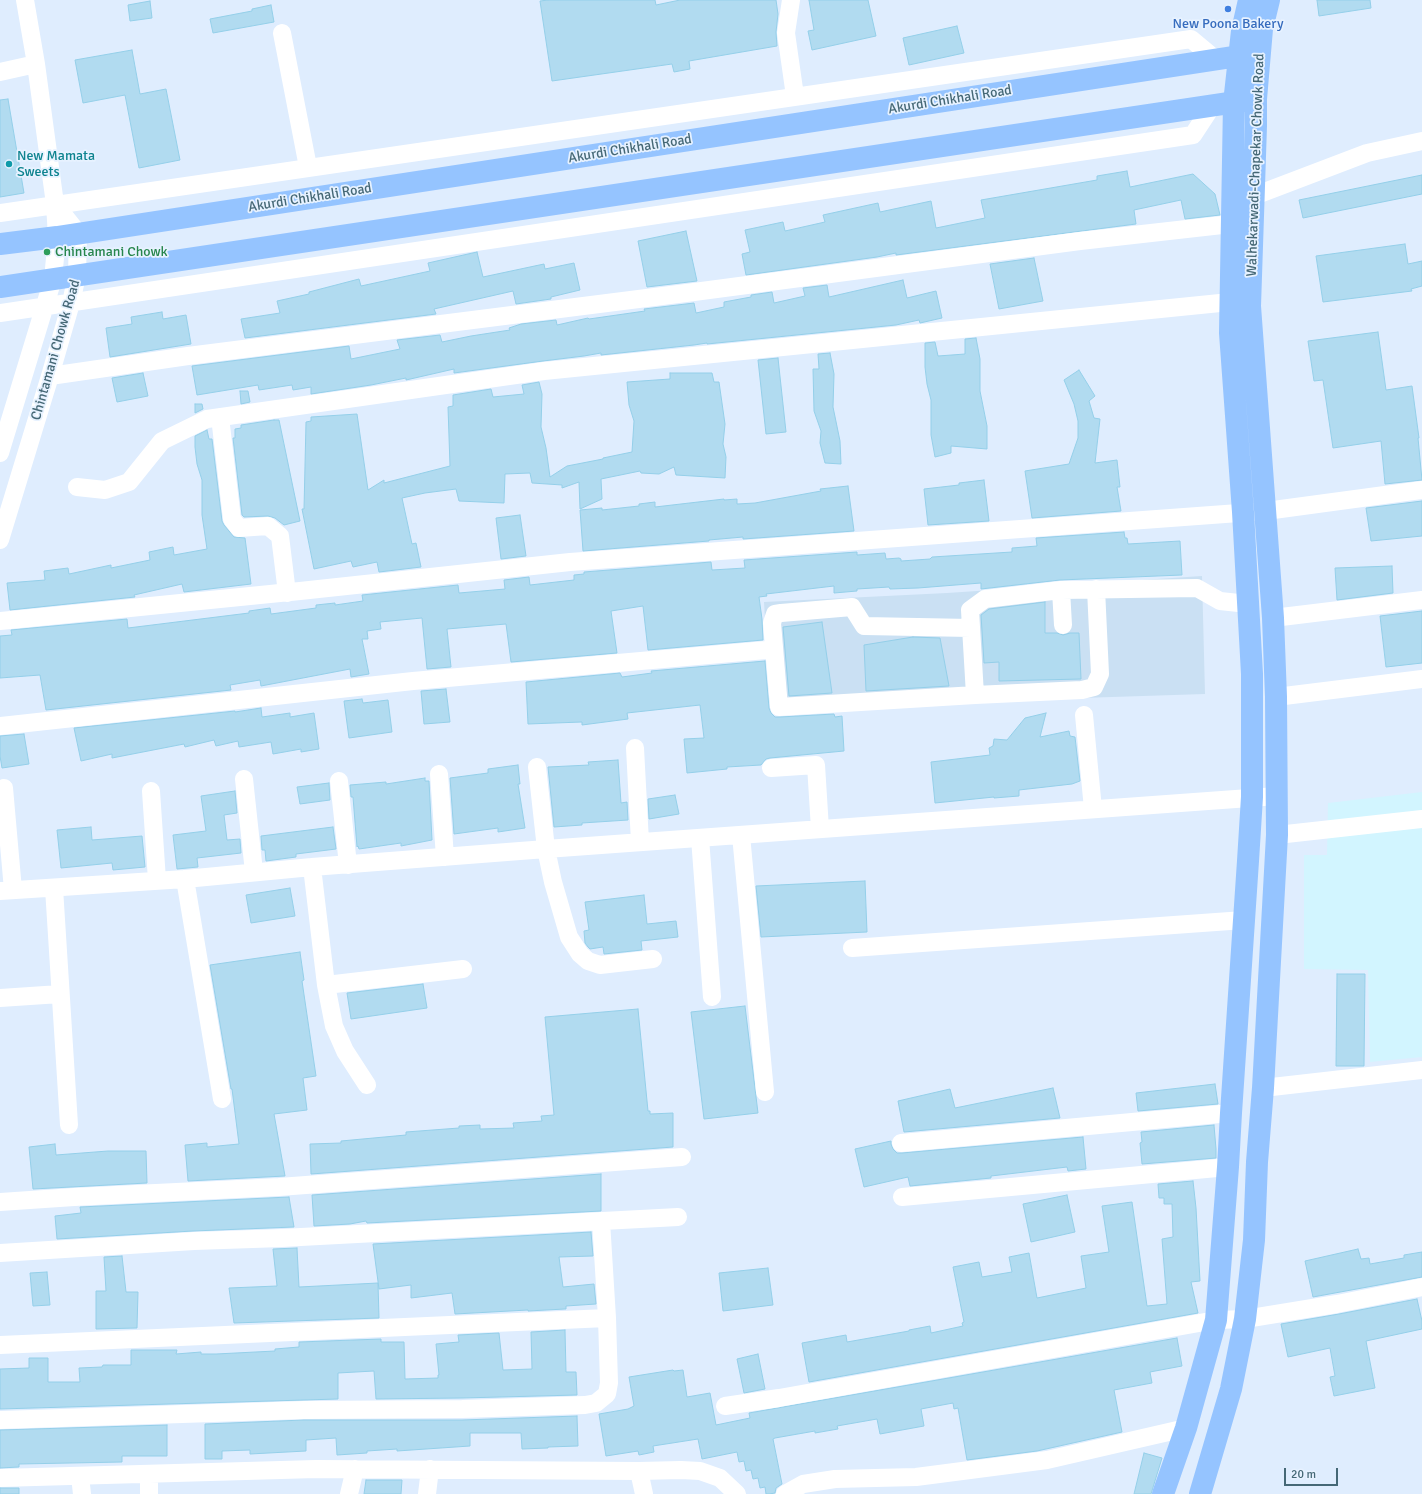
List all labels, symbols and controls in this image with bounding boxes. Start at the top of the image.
marker: New Poona Bakery [1223,4,1233,14]
place label: New Poona Bakery [1173,16,1283,32]
street label: Walhekarwadi-Chapekar Chowk Road [1244,53,1268,277]
street label: Akurdi Chikhali Road [887,82,1013,118]
street label: Akurdi Chikhali Road [567,131,693,167]
place label: New Mamata Sweets [17,148,95,180]
marker: New Mamata Sweets [4,159,14,169]
street label: Akurdi Chikhali Road [247,180,373,216]
place label: Chintamani Chowk [55,244,168,260]
marker: Chintamani Chowk [42,247,52,257]
street label: Chintamani Chowk Road [28,278,84,422]
scale bar [1286,1460,1340,1486]
text: 20 m [1291,1467,1316,1482]

